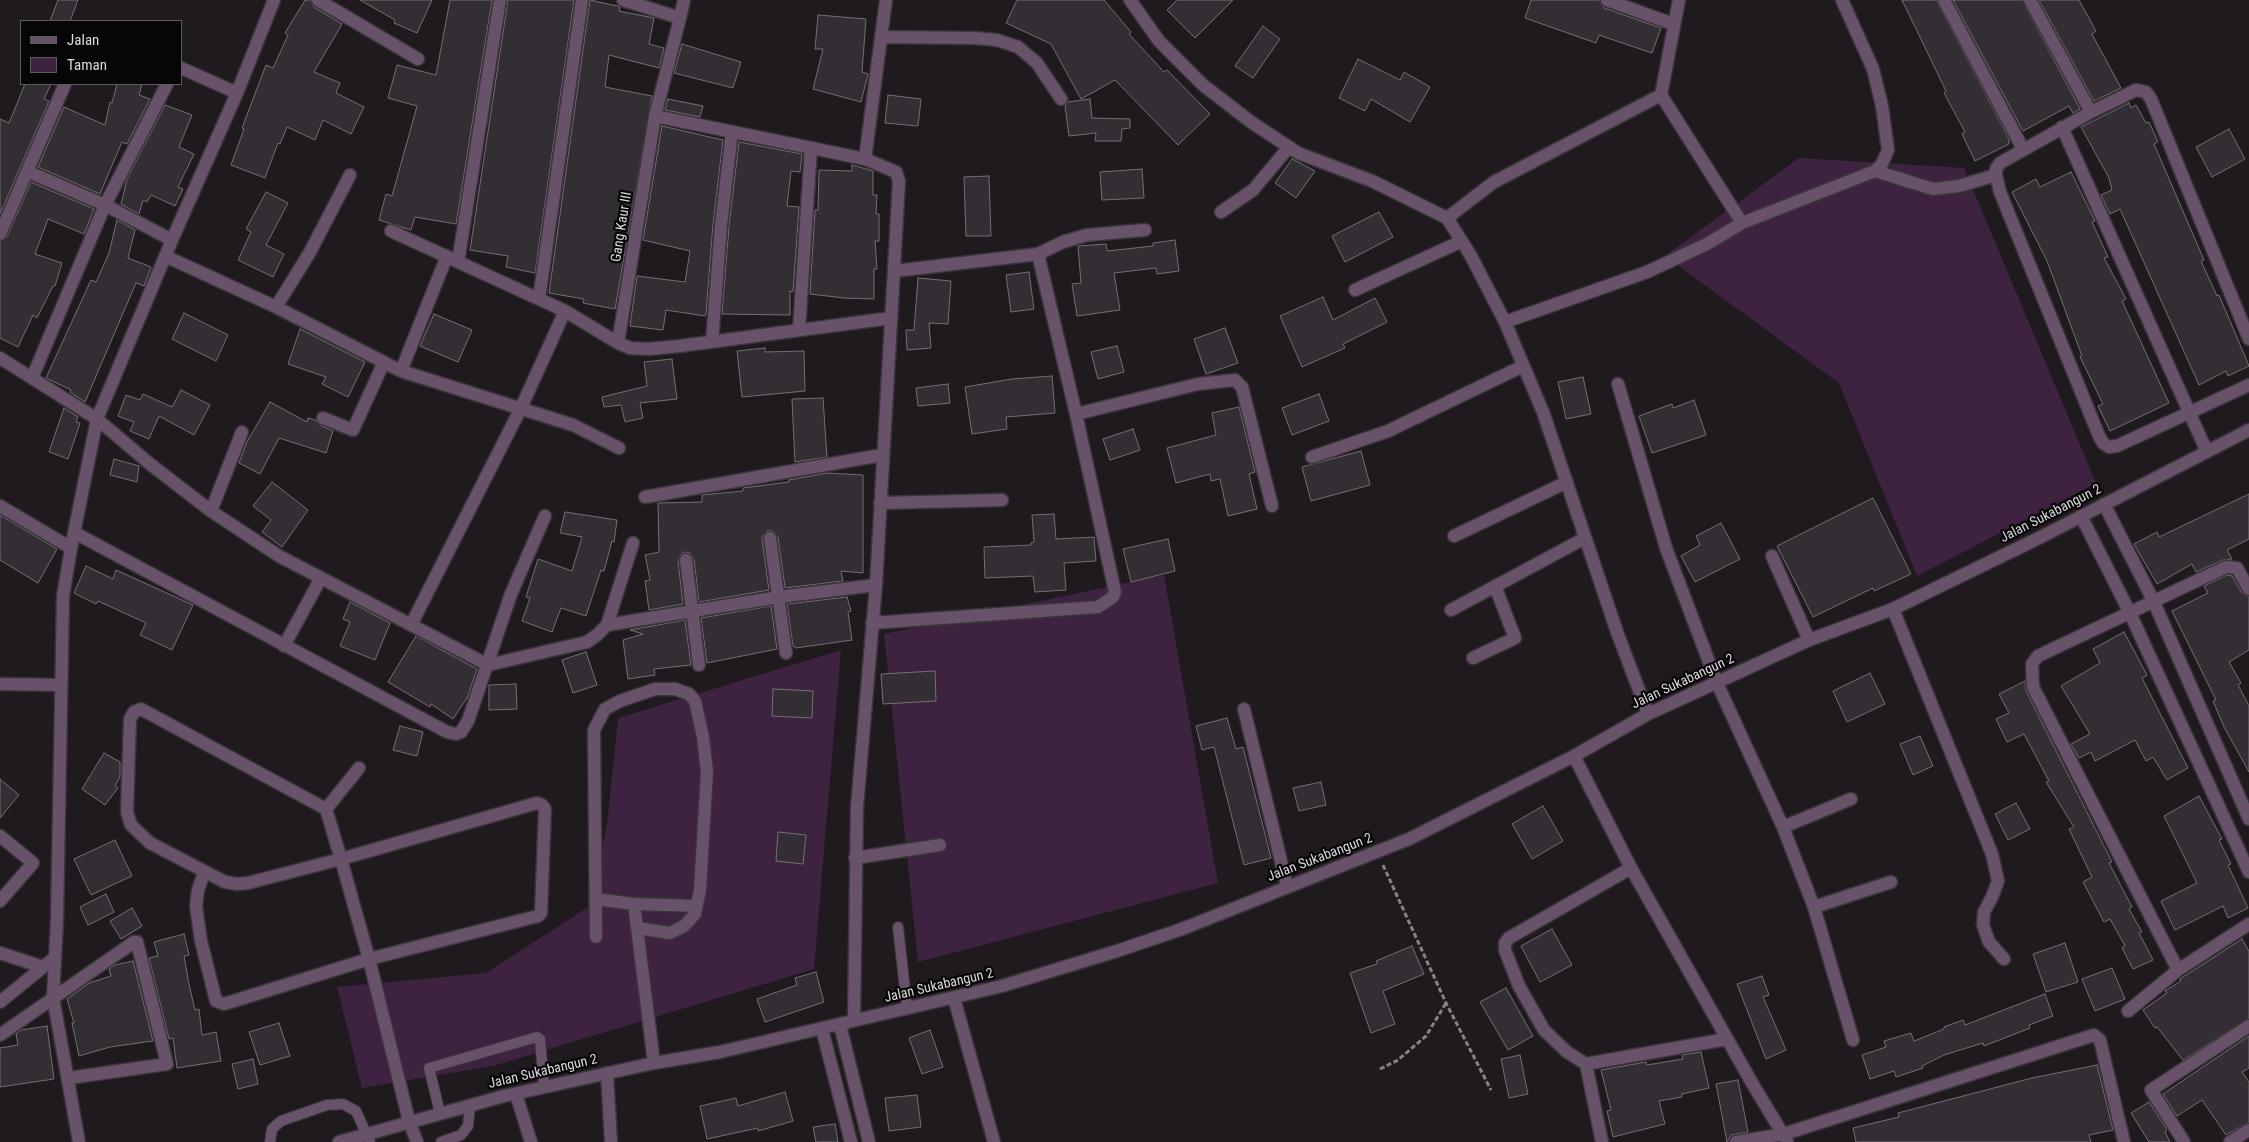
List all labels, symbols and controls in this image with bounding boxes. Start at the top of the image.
legend [20,20,182,85]
text: Jalan [67,31,99,49]
text: Taman [67,56,107,74]
street label: Gang Kaur III [608,191,636,263]
street label: Jalan Sukabangun 2 [1998,481,2104,547]
street label: Jalan Sukabangun 2 [1629,651,1737,713]
street label: Jalan Sukabangun 2 [1265,830,1375,886]
street label: Jalan Sukabangun 2 [883,965,995,1007]
street label: Jalan Sukabangun 2 [487,1051,599,1093]

